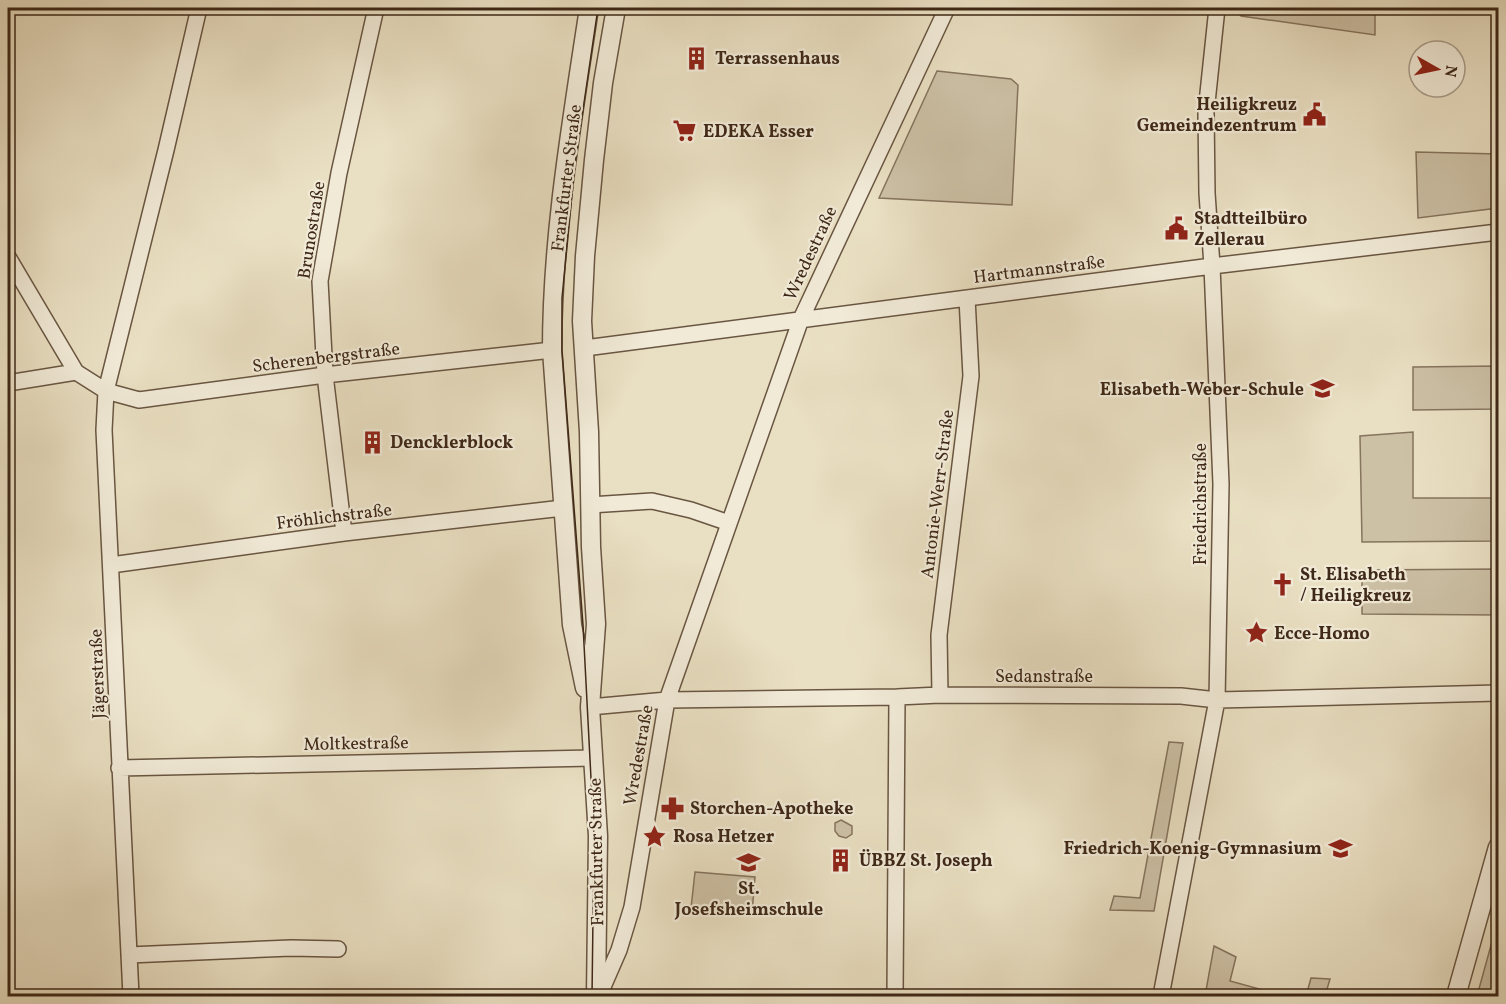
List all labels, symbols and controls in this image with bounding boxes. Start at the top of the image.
north arrow [1407,39,1467,99]
building icon: Terrassenhaus [684,45,710,71]
place label: Terrassenhaus [715,47,840,72]
text: N [1438,64,1462,79]
place label: Heiligkreuz Gemeindezentrum [1137,93,1297,139]
public building icon: Heiligkreuz Gemeindezentrum [1302,101,1328,127]
street label: Frankfurter Straße [546,103,589,253]
supermarket icon: EDEKA Esser [672,118,698,144]
place label: EDEKA Esser [703,120,814,145]
street label: Brunostraße [292,179,333,281]
street label: Wredestraße [779,202,844,305]
place label: Stadtteilbüro Zellerau [1194,207,1307,253]
public building icon: Stadtteilbüro Zellerau [1163,215,1189,241]
street label: Hartmannstraße [972,250,1107,291]
street label: Scherenbergstraße [251,337,401,380]
school or university icon: Elisabeth-Weber-Schule [1309,376,1335,402]
place label: Elisabeth-Weber-Schule [1100,378,1304,403]
street label: Antonie-Werr-Straße [916,408,961,580]
building icon: Dencklerblock [359,429,385,455]
place label: Dencklerblock [390,431,513,456]
street label: Friedrichstraße [1189,443,1214,565]
street label: Fröhlichstraße [275,498,393,537]
place label: St. Elisabeth / Heiligkreuz [1300,563,1411,609]
church icon: St. Elisabeth / Heiligkreuz [1269,571,1295,597]
place icon: Ecce-Homo [1243,620,1269,646]
place label: Ecce-Homo [1274,622,1370,647]
street label: Jägerstraße [84,629,113,719]
street label: Sedanstraße [995,665,1093,690]
street label: Wredestraße [618,703,661,808]
street label: Moltkestraße [303,731,409,758]
street label: Frankfurter Straße [584,778,611,926]
pharmacy icon: Storchen-Apotheke [659,795,685,821]
place label: Storchen-Apotheke [690,797,853,822]
place icon: Rosa Hetzer [642,823,668,849]
place label: Rosa Hetzer [673,825,775,850]
school or university icon: Friedrich-Koenig-Gymnasium [1327,835,1353,861]
place label: Friedrich-Koenig-Gymnasium [1063,837,1322,862]
building icon: ÜBBZ St. Joseph [828,847,854,873]
school or university icon: St. Josefsheimschule [736,849,762,875]
place label: ÜBBZ St. Joseph [859,849,993,874]
place label: St. Josefsheimschule [674,877,823,923]

